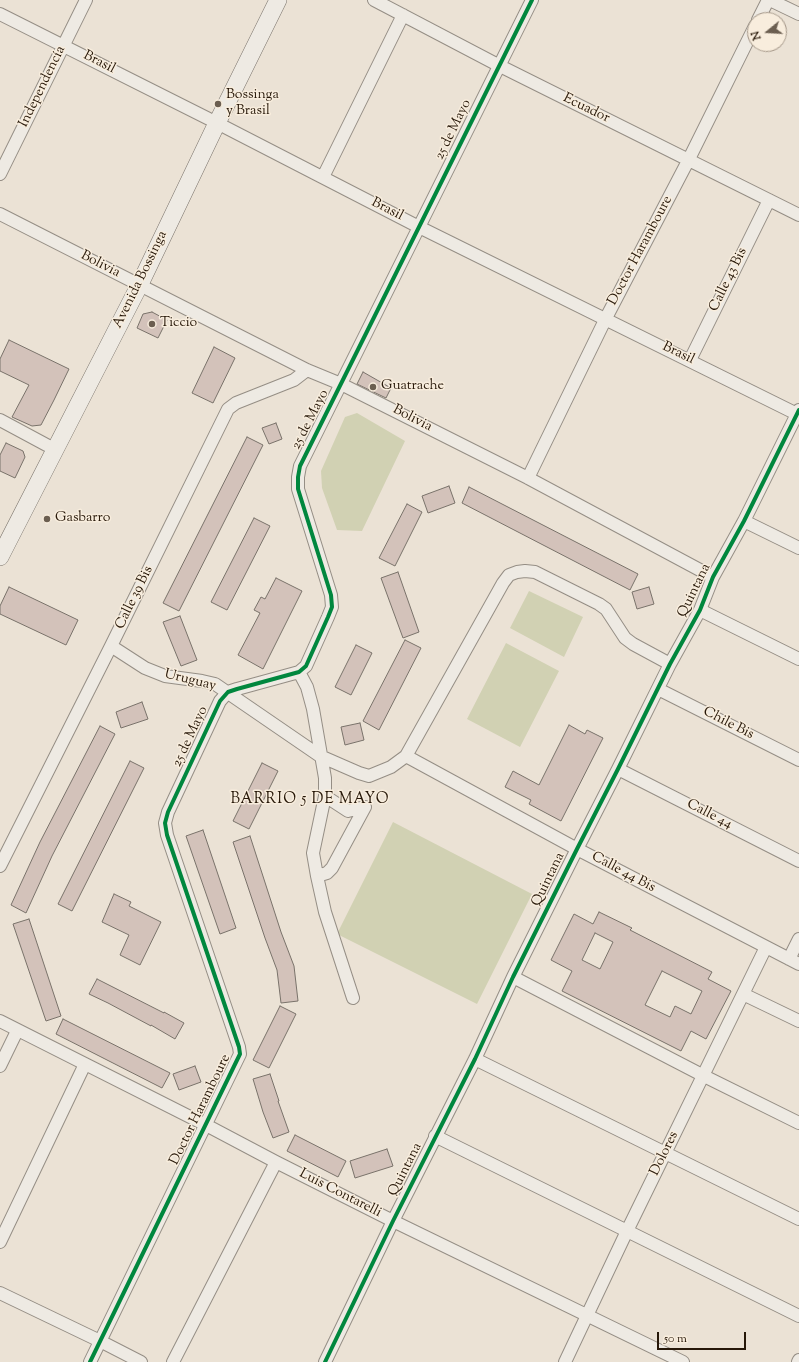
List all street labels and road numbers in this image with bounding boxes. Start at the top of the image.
street label: Independencía [16,44,70,130]
street label: Brasil [80,48,118,78]
street label: Ecuador [560,91,612,127]
street label: 25 de Mayo [432,97,476,163]
street label: Doctor Haramboure [605,194,677,308]
street label: Brasil [368,195,406,225]
street label: Avenida Bossinga [110,228,172,332]
street label: Calle 43 Bis [706,245,752,315]
street label: Bolivia [77,248,123,282]
street label: Brasil [659,339,697,369]
street label: 25 de Mayo [289,387,333,453]
street label: Bolivia [389,402,435,436]
street label: Quintana [675,561,715,621]
street label: Calle 39 Bis [112,564,158,632]
street label: Uruguay [162,666,218,696]
street label: 25 de Mayo [170,704,212,770]
street label: Chile Bis [700,704,756,744]
street label: Calle 44 [683,796,735,834]
street label: Calle 44 Bis [588,849,658,897]
street label: Quintana [529,850,569,910]
street label: Doctor Haramboure [167,1052,235,1168]
street label: Dolores [647,1129,683,1179]
street label: Quintana [385,1140,427,1200]
street label: Luis Contarelli [296,1166,384,1222]

